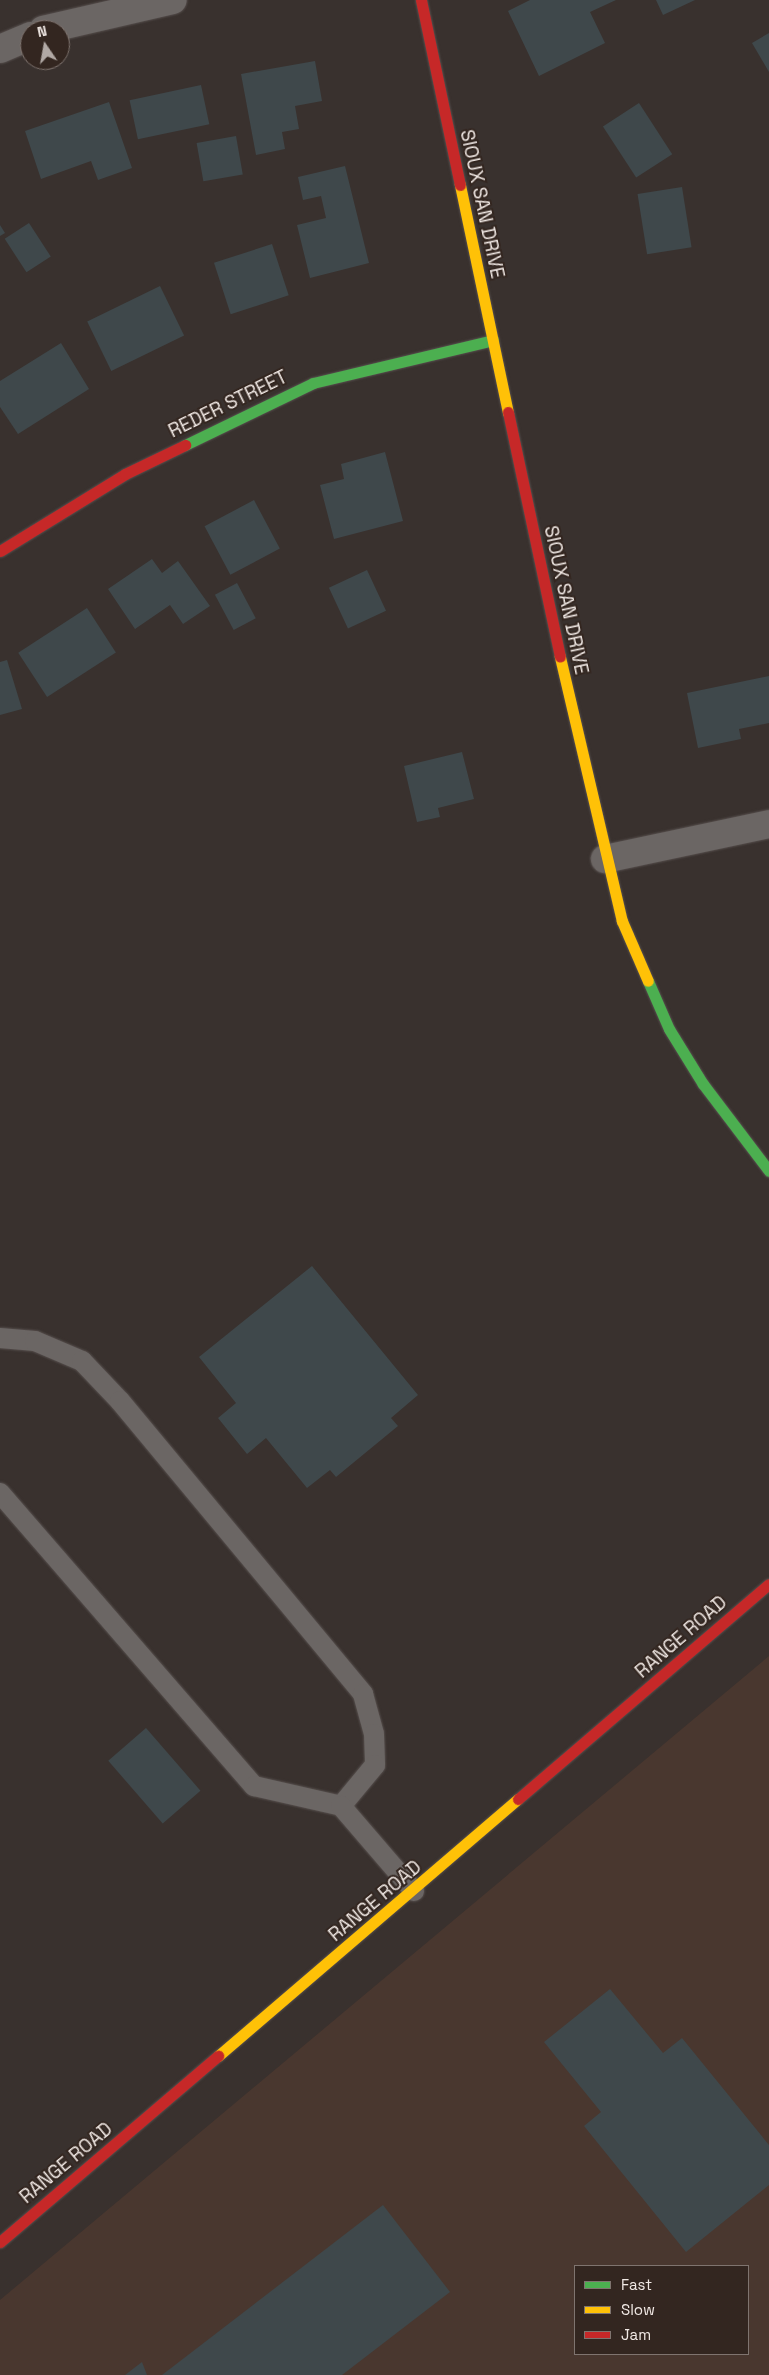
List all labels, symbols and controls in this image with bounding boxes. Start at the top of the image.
north arrow [20,20,70,70]
text: N [36,22,49,41]
street label: SIOUX SAN DRIVE [455,128,509,280]
street label: REDER STREET [165,365,291,443]
street label: SIOUX SAN DRIVE [539,524,593,676]
street label: RANGE ROAD [631,1591,731,1683]
street label: RANGE ROAD [324,1856,426,1946]
street label: RANGE ROAD [15,2118,117,2208]
legend [574,2265,749,2355]
text: Fast [621,2275,652,2294]
text: Slow [621,2300,655,2319]
text: Jam [621,2325,651,2344]

